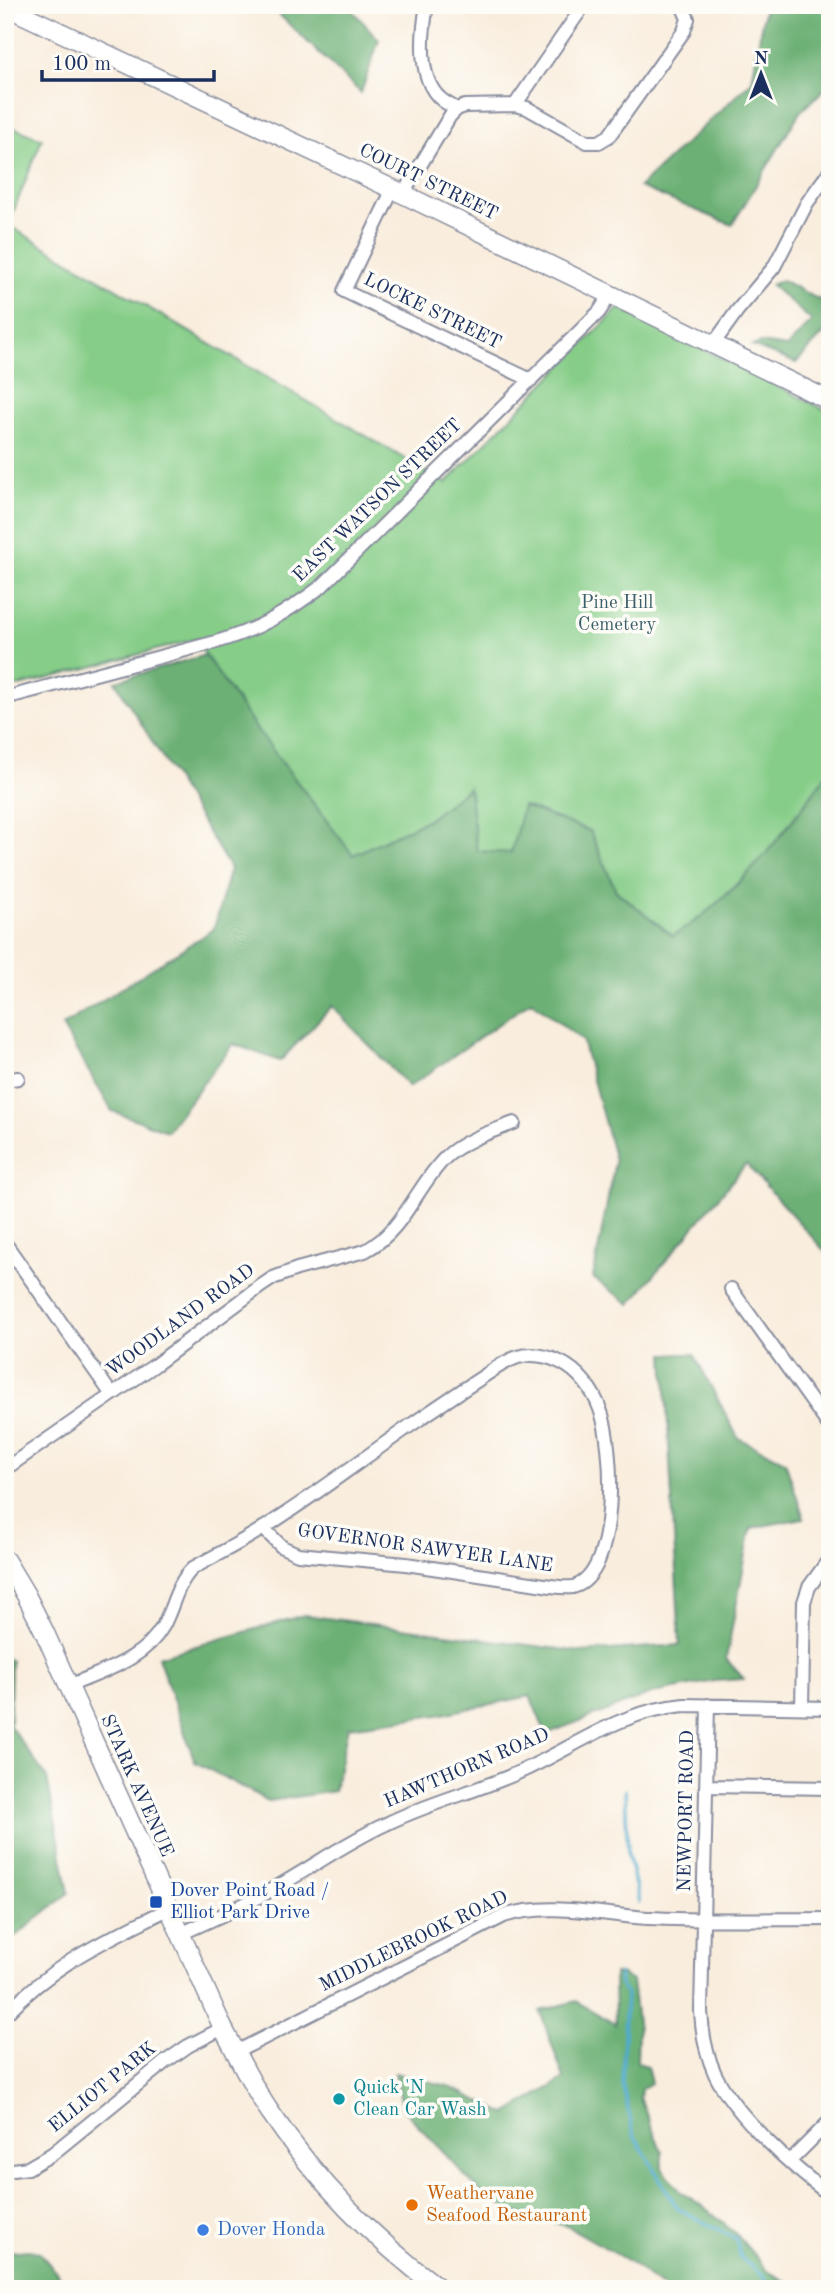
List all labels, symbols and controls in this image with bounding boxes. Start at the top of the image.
scale bar [42,38,214,82]
north arrow [726,38,796,108]
text: N [754,50,769,69]
text: 100 m [52,54,111,75]
street label: COURT STREET [356,141,500,225]
street label: LOCKE STREET [360,271,504,353]
street label: EAST WATSON STREET [290,416,466,586]
park label: Pine Hill Cemetery [578,594,656,635]
street label: WOODLAND ROAD [104,1261,258,1381]
street label: GOVERNOR SAWYER LANE [296,1522,554,1576]
street label: STARK AVENUE [96,1712,176,1860]
street label: HAWTHORN ROAD [382,1726,552,1812]
street label: NEWPORT ROAD [676,1730,698,1892]
place label: Dover Point Road / Elliot Park Drive [170,1882,329,1923]
street label: MIDDLEBROOK ROAD [317,1888,511,1996]
marker: Dover Point Road / Elliot Park Drive [148,1894,164,1910]
street label: ELLIOT PARK [46,2039,160,2137]
place label: Quick 'N Clean Car Wash [353,2079,487,2120]
marker: Quick 'N Clean Car Wash [331,2091,347,2107]
place label: Weathervane Seafood Restaurant [426,2185,587,2226]
marker: Weathervane Seafood Restaurant [404,2197,420,2213]
place label: Dover Honda [217,2221,326,2240]
marker: Dover Honda [195,2222,211,2238]

